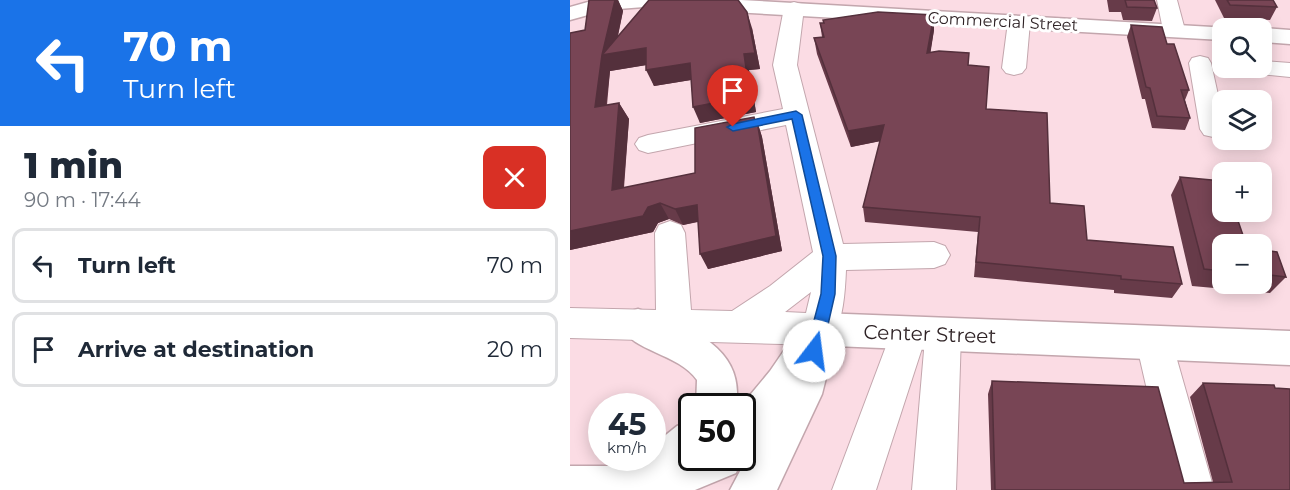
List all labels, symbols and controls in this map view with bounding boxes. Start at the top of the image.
street label: Commercial Street [927,8,1079,35]
map controls [1212,18,1272,294]
button: search [1212,18,1272,78]
text: 70 m [123,20,233,72]
icon: left [24,24,102,102]
pin [707,65,758,127]
text: Turn left [123,72,236,105]
icon: arrive [716,74,749,107]
button: layers [1212,90,1272,150]
text: 1 min [24,143,123,187]
button: close [483,146,546,209]
button: + [1212,162,1272,222]
text: 90 m · 17:44 [24,188,141,212]
button: − [1212,234,1272,294]
icon: left [27,249,60,282]
text: Turn left [78,252,176,279]
text: 70 m [487,252,543,279]
position arrow [782,319,846,383]
street label: Center Street [863,320,997,348]
icon: arrive [27,333,60,366]
text: Arrive at destination [78,336,314,363]
text: 20 m [487,336,543,363]
speed limit sign: 50 [678,393,756,471]
text: 45 [608,406,646,443]
text: km/h [607,438,647,457]

